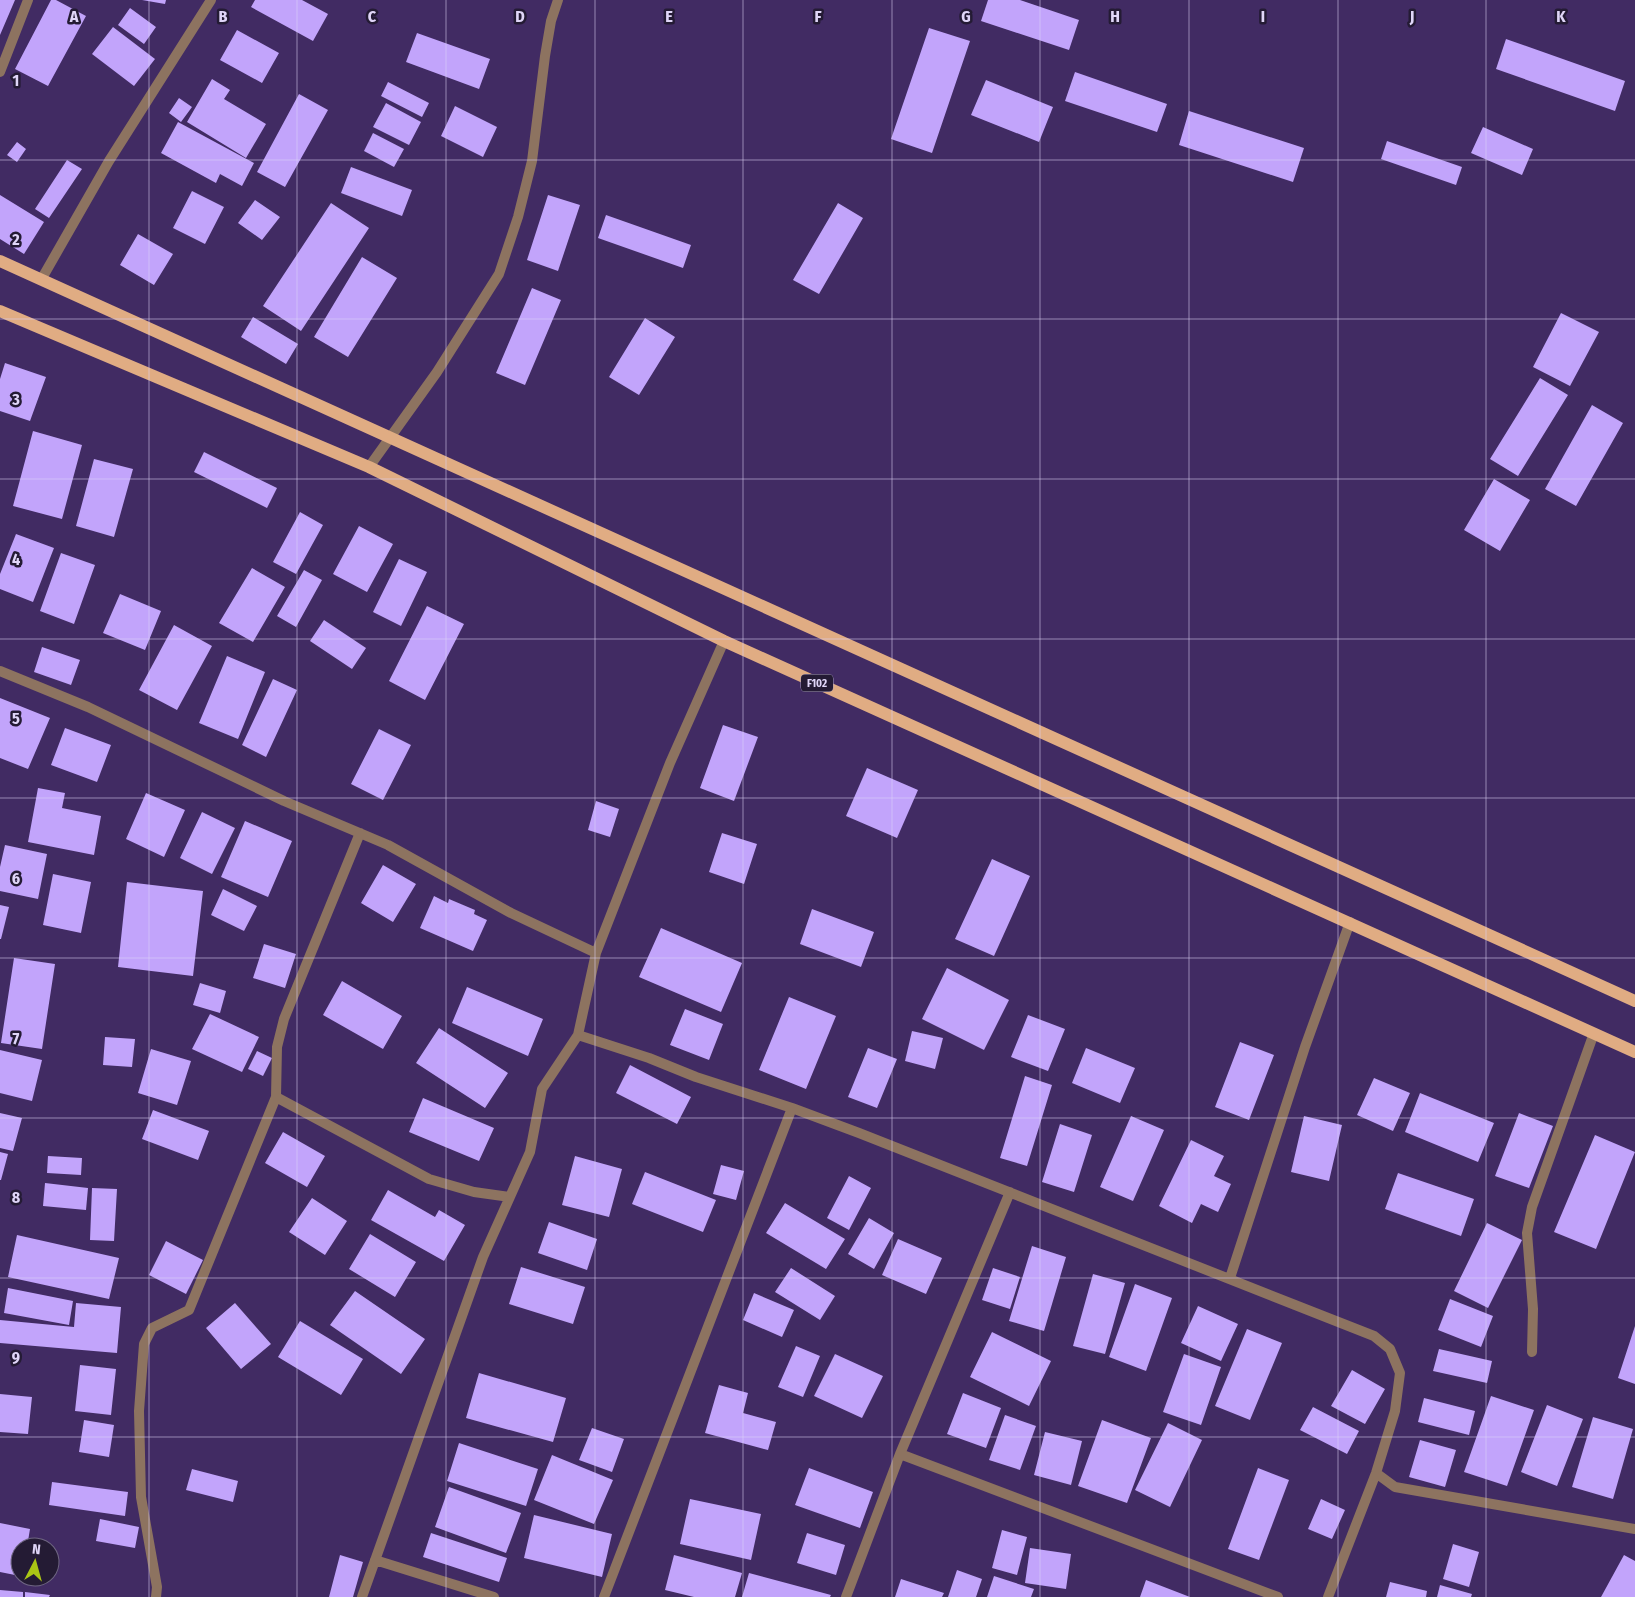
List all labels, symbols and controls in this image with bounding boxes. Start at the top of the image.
text: A [69,7,79,26]
text: B [219,7,228,26]
text: C [368,7,377,26]
text: D [515,7,525,26]
text: E [665,7,673,26]
text: F [814,7,822,26]
text: G [961,7,971,26]
text: H [1110,7,1120,26]
text: I [1261,7,1265,26]
text: J [1409,7,1414,26]
text: K [1556,7,1566,26]
text: 1 [13,71,19,90]
text: 2 [11,230,20,249]
text: 3 [11,390,20,409]
text: 4 [12,550,20,569]
road number: F102 [801,674,833,691]
text: 5 [12,709,20,728]
text: 6 [12,869,20,888]
text: 7 [13,1029,20,1048]
text: 8 [12,1188,21,1207]
text: 9 [12,1348,20,1367]
north arrow [10,1537,60,1587]
text: N [31,1541,41,1558]

